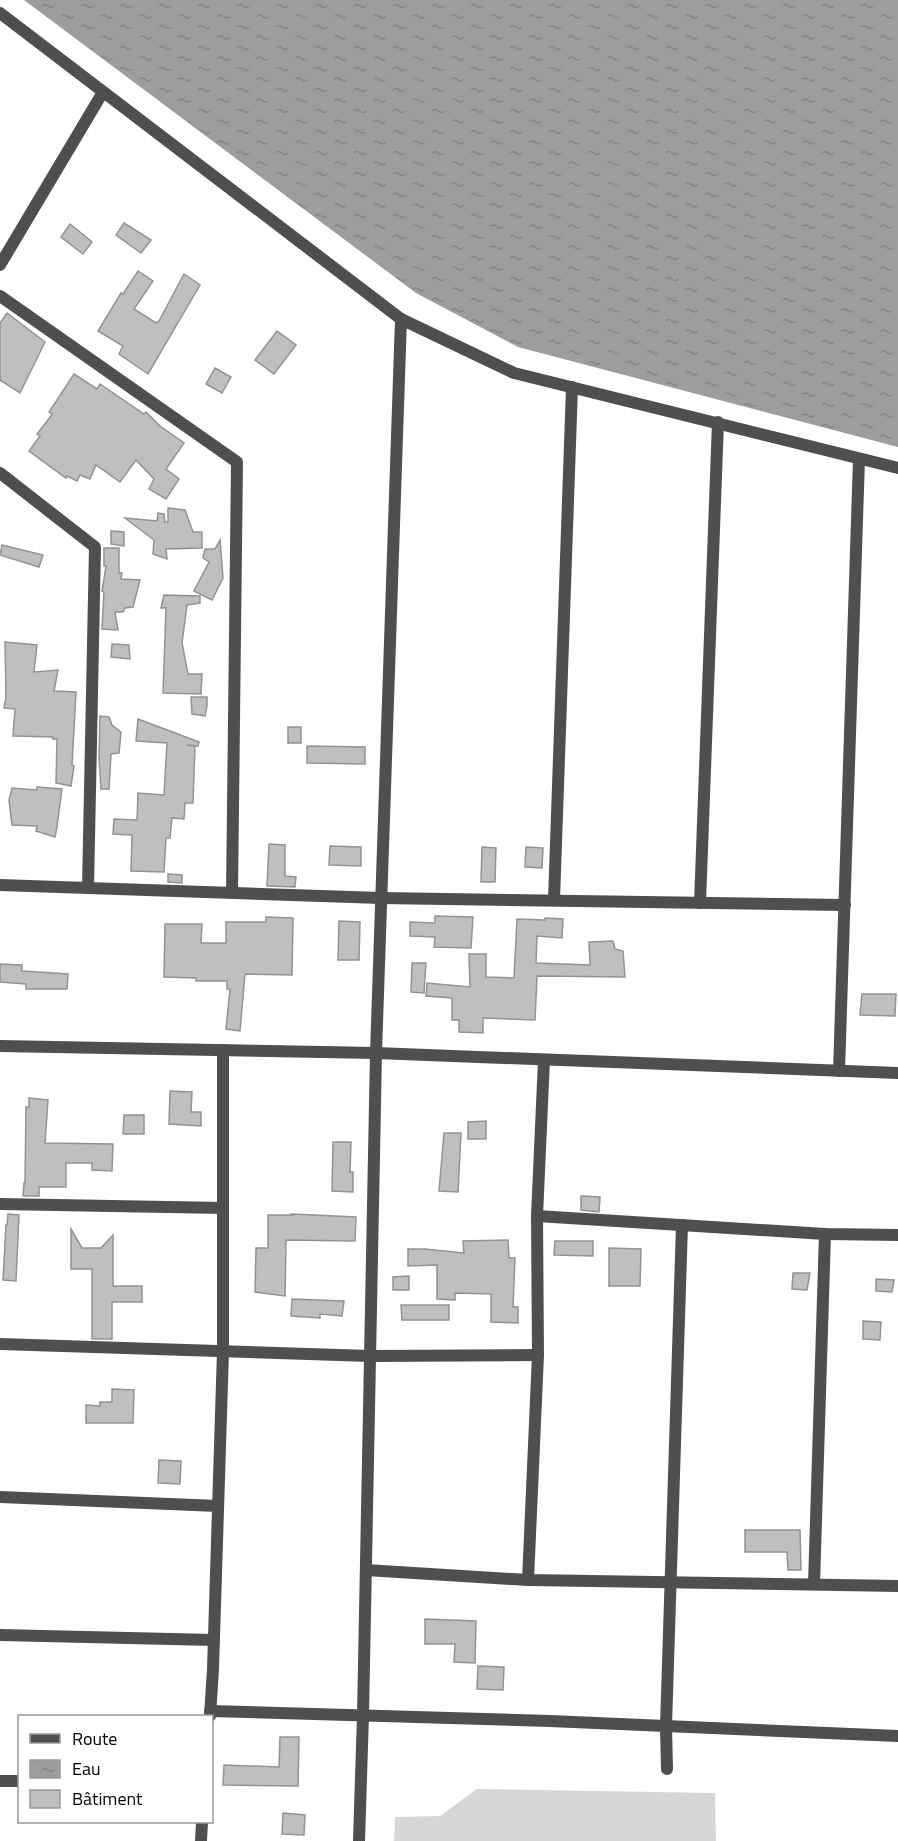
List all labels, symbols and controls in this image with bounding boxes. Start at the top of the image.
legend [18,1715,213,1823]
text: Route [72,1725,117,1752]
text: Eau [72,1755,101,1782]
text: Bâtiment [72,1785,143,1812]

